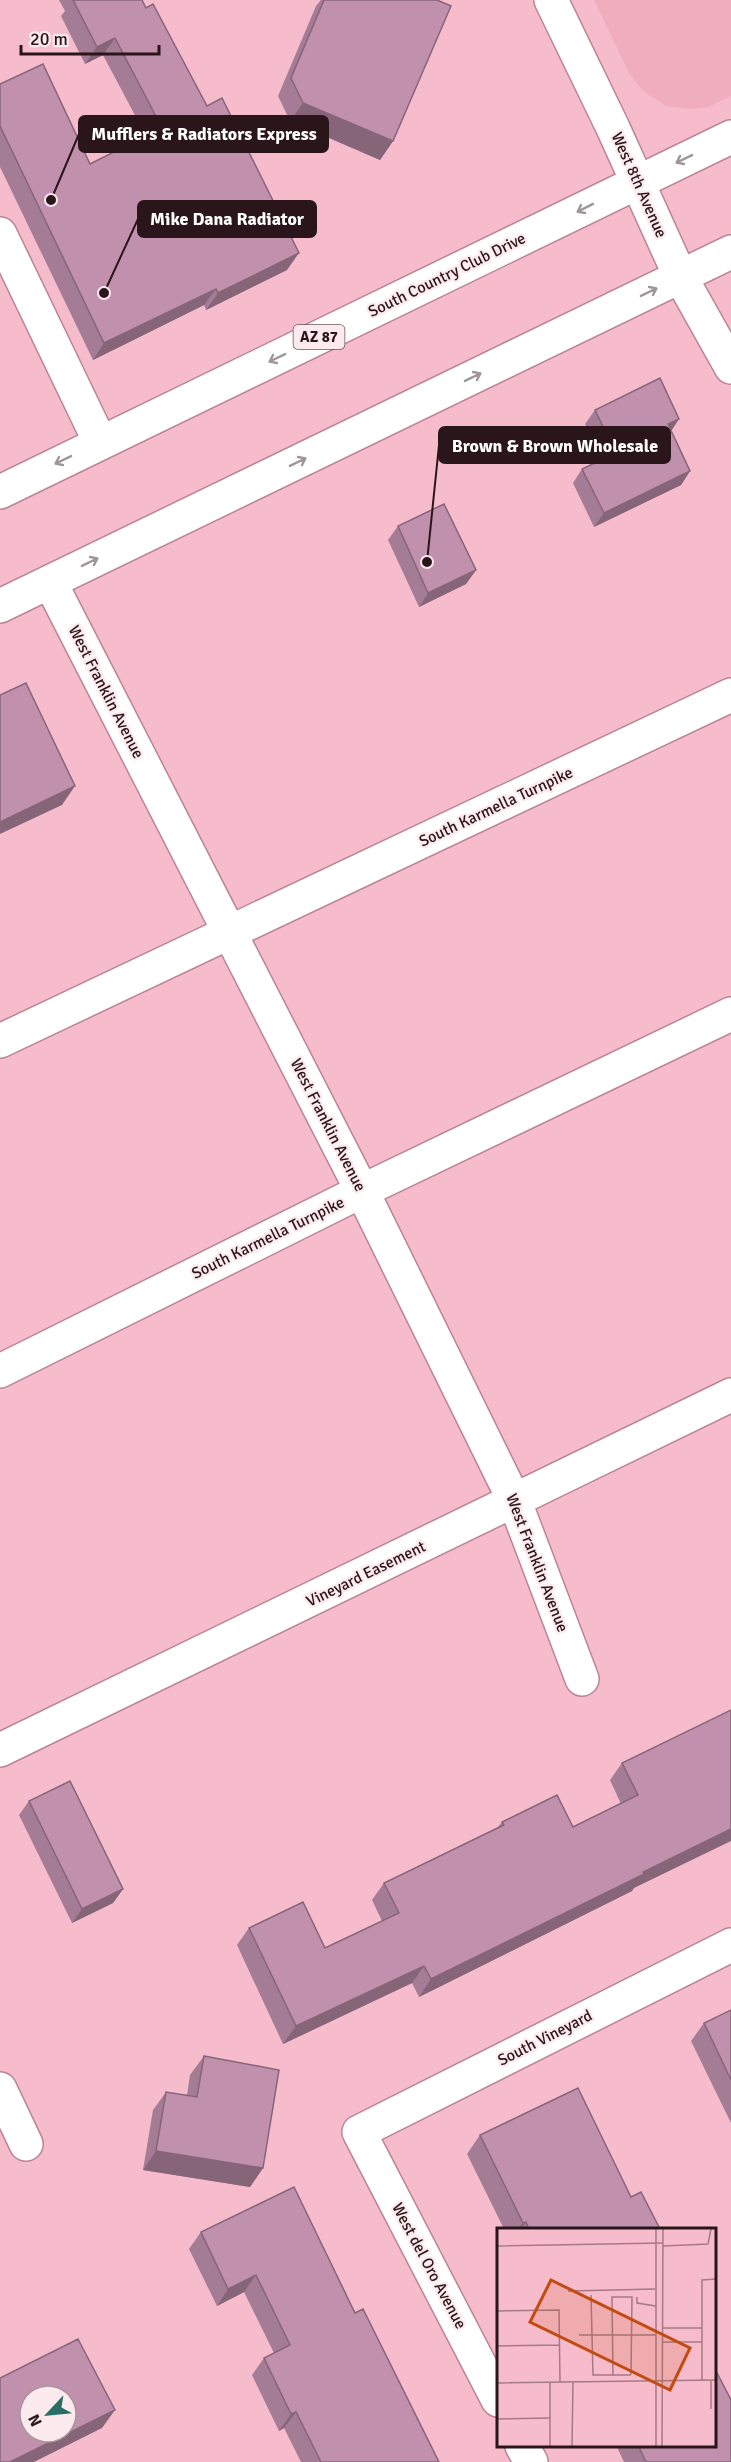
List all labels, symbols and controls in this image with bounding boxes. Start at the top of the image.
scale bar [21,18,159,56]
text: 20 m [30,28,68,50]
callout: Mufflers & Radiators Express [79,116,328,152]
text: Mufflers & Radiators Express [91,123,317,145]
street label: West 8th Avenue [607,129,671,241]
one-way arrow [675,154,693,166]
callout: Mike Dana Radiator [138,201,316,237]
one-way arrow [576,203,594,214]
text: Mike Dana Radiator [150,208,305,230]
street label: South Country Club Drive [365,228,529,322]
one-way arrow [639,285,657,297]
road number: AZ 87 [294,325,344,349]
one-way arrow [268,352,286,364]
one-way arrow [464,370,482,382]
callout: Brown & Brown Wholesale [439,427,670,463]
text: Brown & Brown Wholesale [452,435,658,457]
one-way arrow [55,455,73,467]
one-way arrow [288,456,306,468]
one-way arrow [81,556,99,568]
street label: West Franklin Avenue [64,622,148,762]
street label: South Karmella Turnpike [416,763,576,851]
street label: West Franklin Avenue [286,1055,370,1195]
street label: South Karmella Turnpike [188,1192,348,1284]
street label: West Franklin Avenue [501,1491,573,1635]
street label: Vineyard Easement [303,1536,429,1612]
street label: South Vineyard [494,2006,596,2070]
street label: West del Oro Avenue [387,2200,471,2332]
inset map [497,2228,716,2447]
north arrow [18,2384,78,2444]
text: N [24,2411,47,2430]

